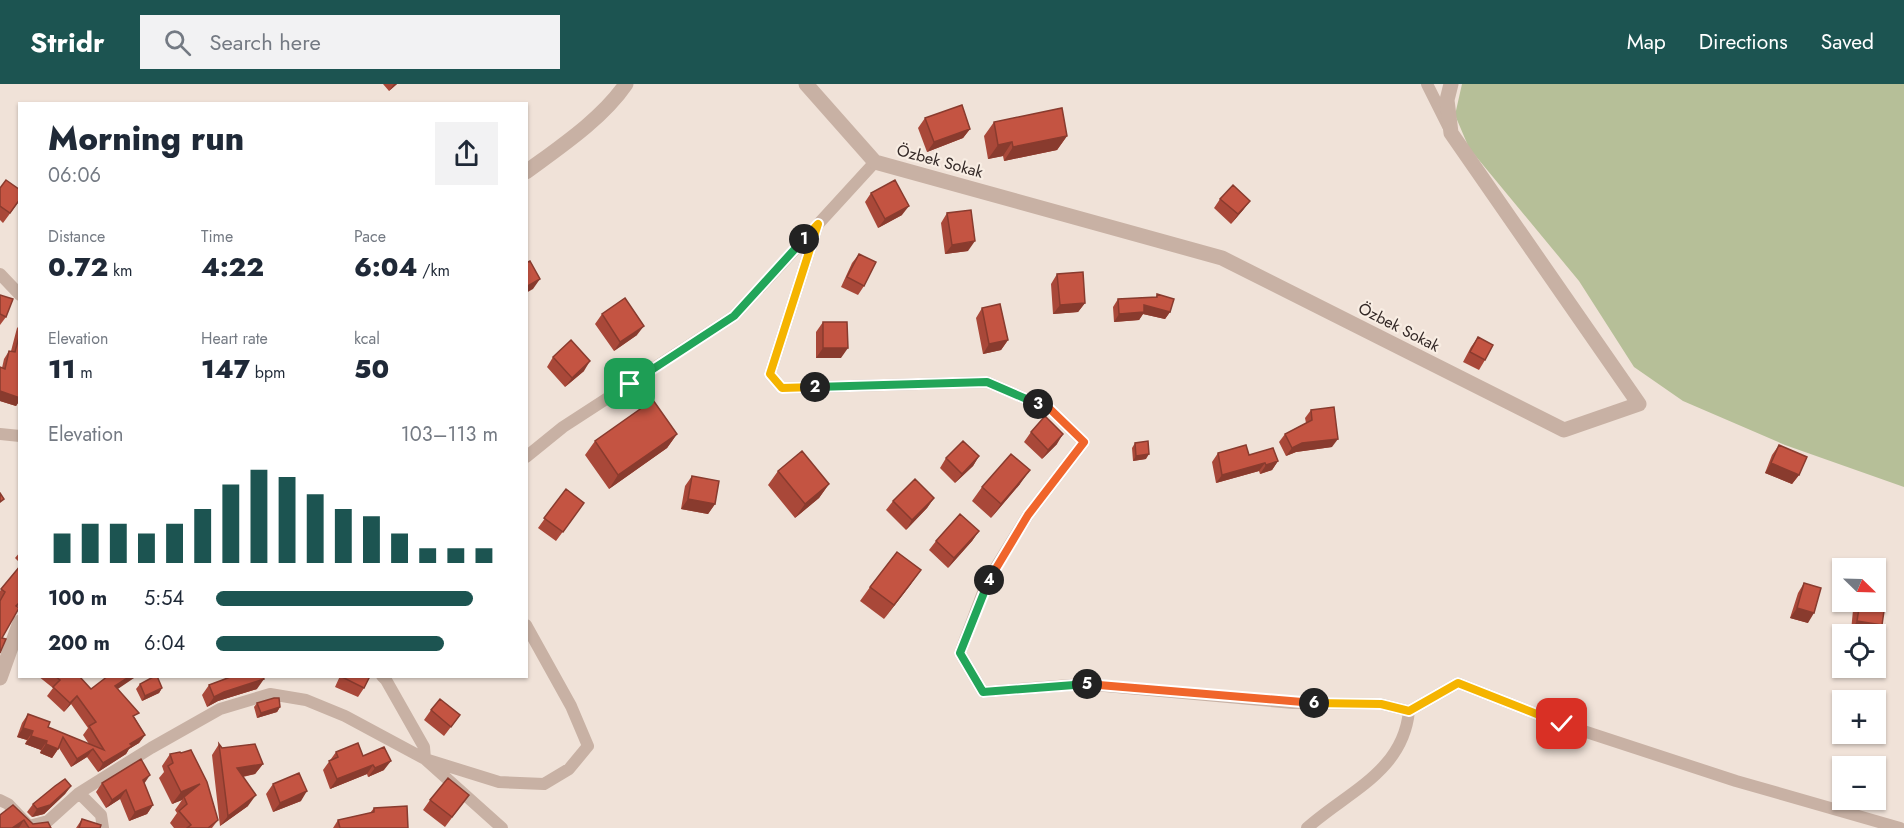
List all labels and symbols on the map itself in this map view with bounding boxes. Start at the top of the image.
street label: Özbek Sokak [894,138,987,184]
pin: 1 [789,224,819,254]
street label: Özbek Sokak [1354,297,1444,358]
pin [604,358,655,409]
pin: 2 [800,372,830,402]
pin: 3 [1023,389,1053,419]
north arrow [1832,558,1886,612]
pin: 4 [974,565,1004,595]
pin: 5 [1072,669,1102,699]
pin: 6 [1299,688,1329,718]
pin [1536,698,1587,749]

